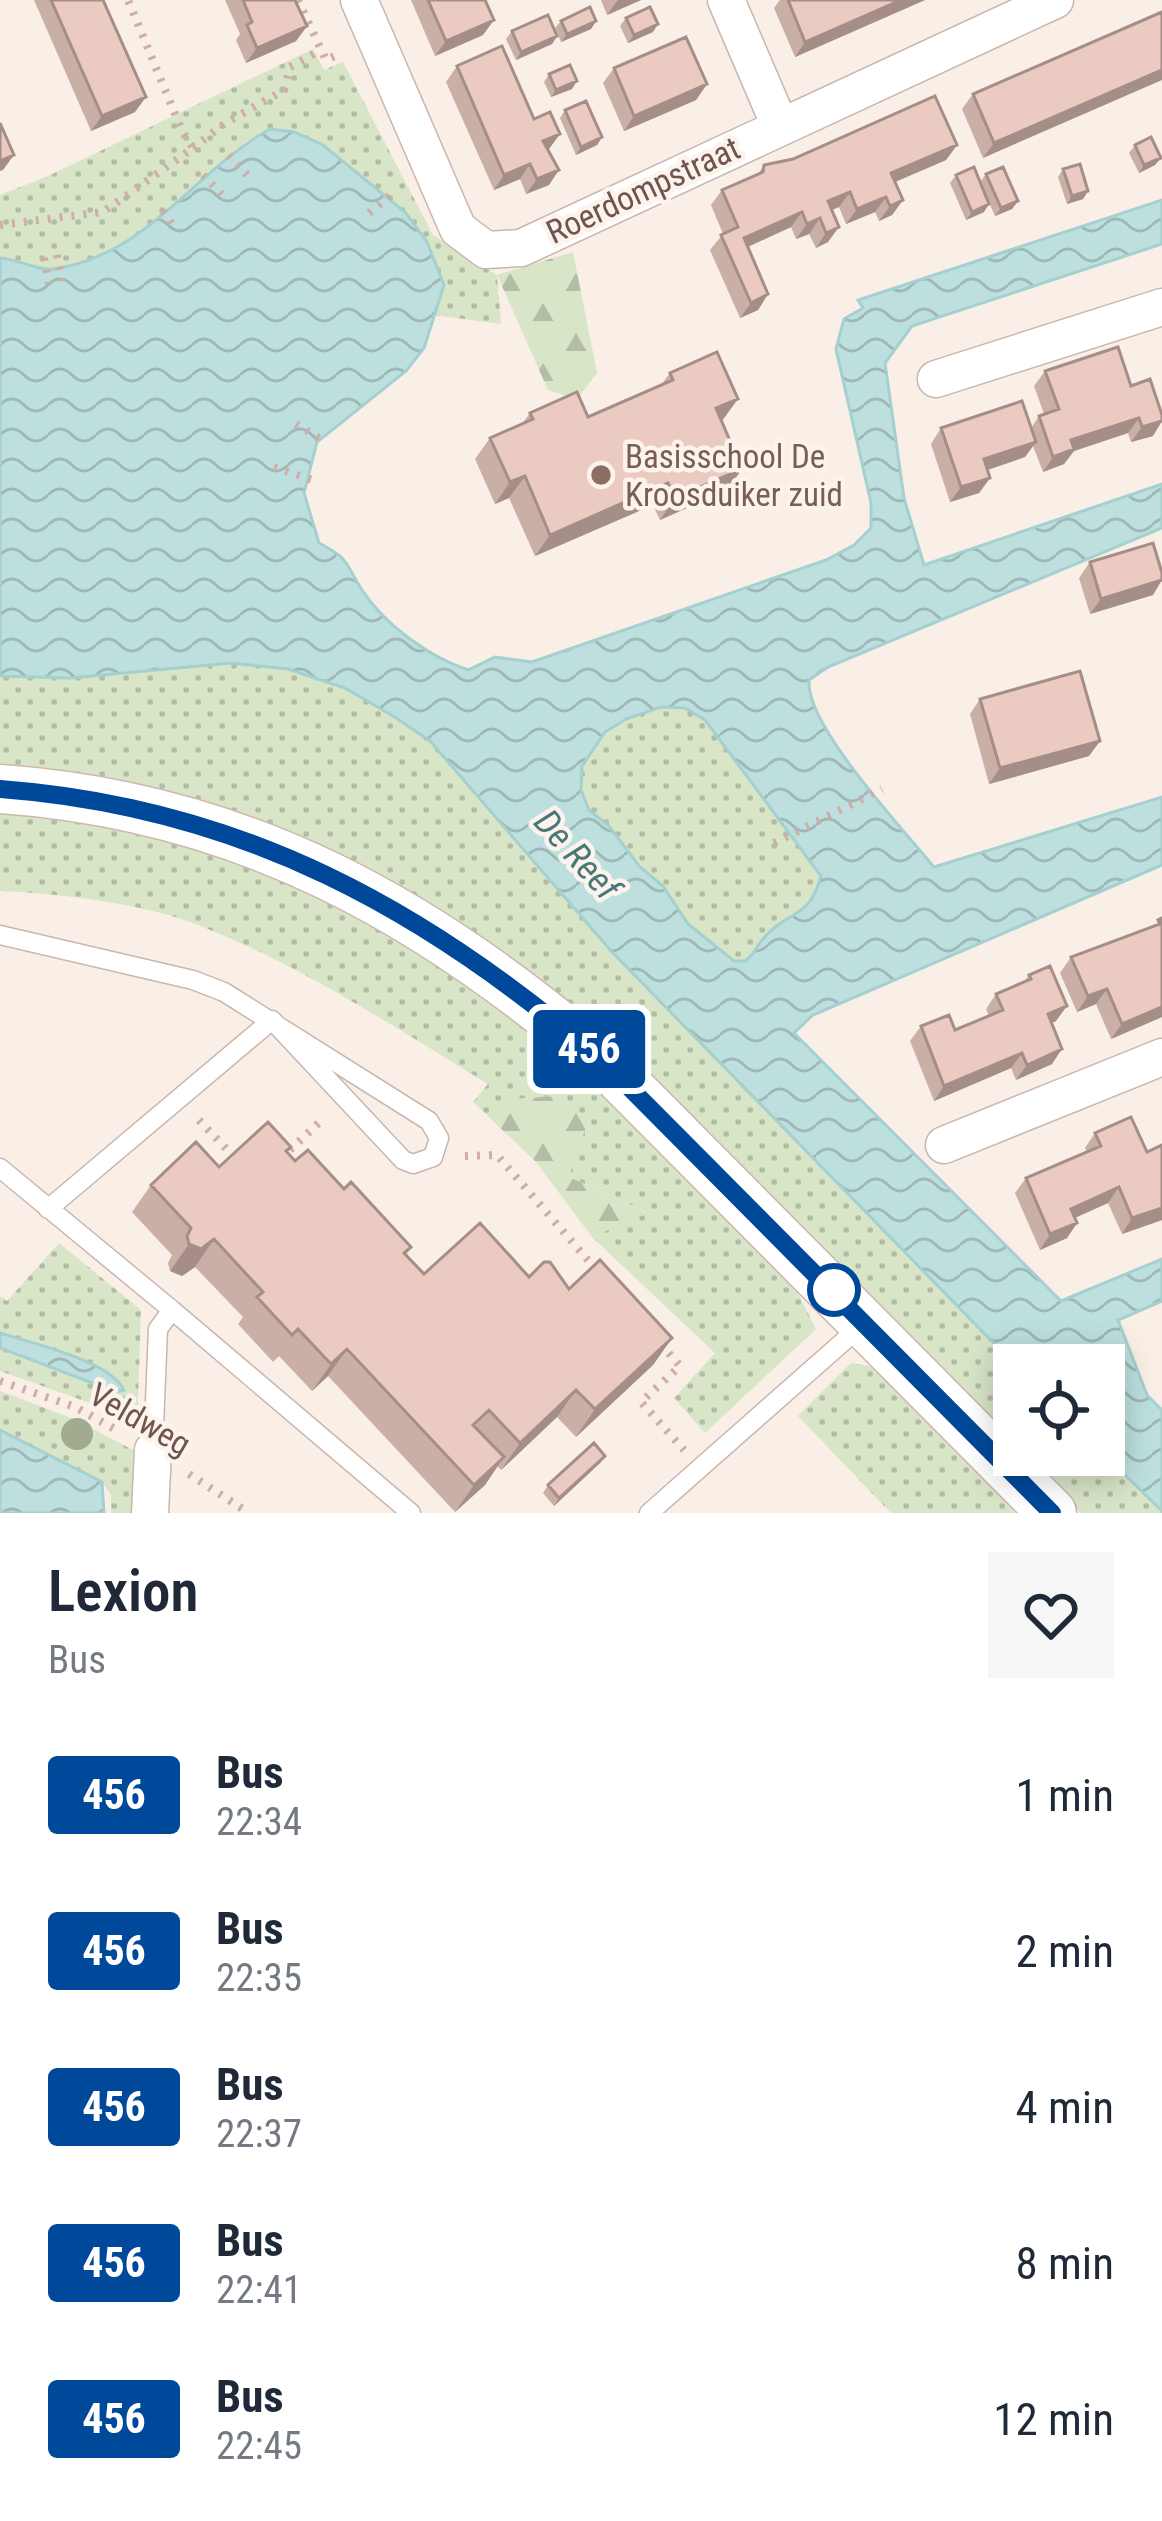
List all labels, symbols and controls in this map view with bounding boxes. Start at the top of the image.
street label: Roerdompstraat [540,128,746,252]
place label: Basisschool De Kroosduiker zuid [625,437,843,514]
marker: Basisschool De Kroosduiker zuid [588,462,614,488]
water label: De Reef [526,801,630,911]
line badge: 456 [520,1010,658,1088]
text: 456 [557,1024,621,1073]
unlabelled marker [809,1265,859,1315]
map controls [993,1344,1125,1476]
button: locate [993,1344,1125,1476]
street label: Veldweg [82,1375,198,1463]
button: heart [988,1552,1114,1678]
text: Lexion [48,1558,198,1625]
text: Bus [48,1637,106,1683]
text: Bus [216,1746,284,1799]
text: 1 min [1015,1769,1114,1822]
text: 456 [82,1770,146,1819]
text: 22:34 [216,1799,302,1845]
text: Bus [216,1902,284,1955]
text: 2 min [1015,1925,1114,1978]
text: 456 [82,1926,146,1975]
text: 22:35 [216,1955,302,2001]
text: Bus [216,2058,284,2111]
text: 4 min [1015,2081,1114,2134]
text: 456 [82,2082,146,2131]
text: 22:37 [216,2111,302,2157]
text: Bus [216,2214,284,2267]
text: 8 min [1015,2237,1114,2290]
text: 456 [82,2238,146,2287]
text: 22:41 [216,2267,302,2313]
text: Bus [216,2370,284,2423]
text: 12 min [993,2393,1114,2446]
text: 456 [82,2394,146,2443]
text: 22:45 [216,2423,302,2469]

